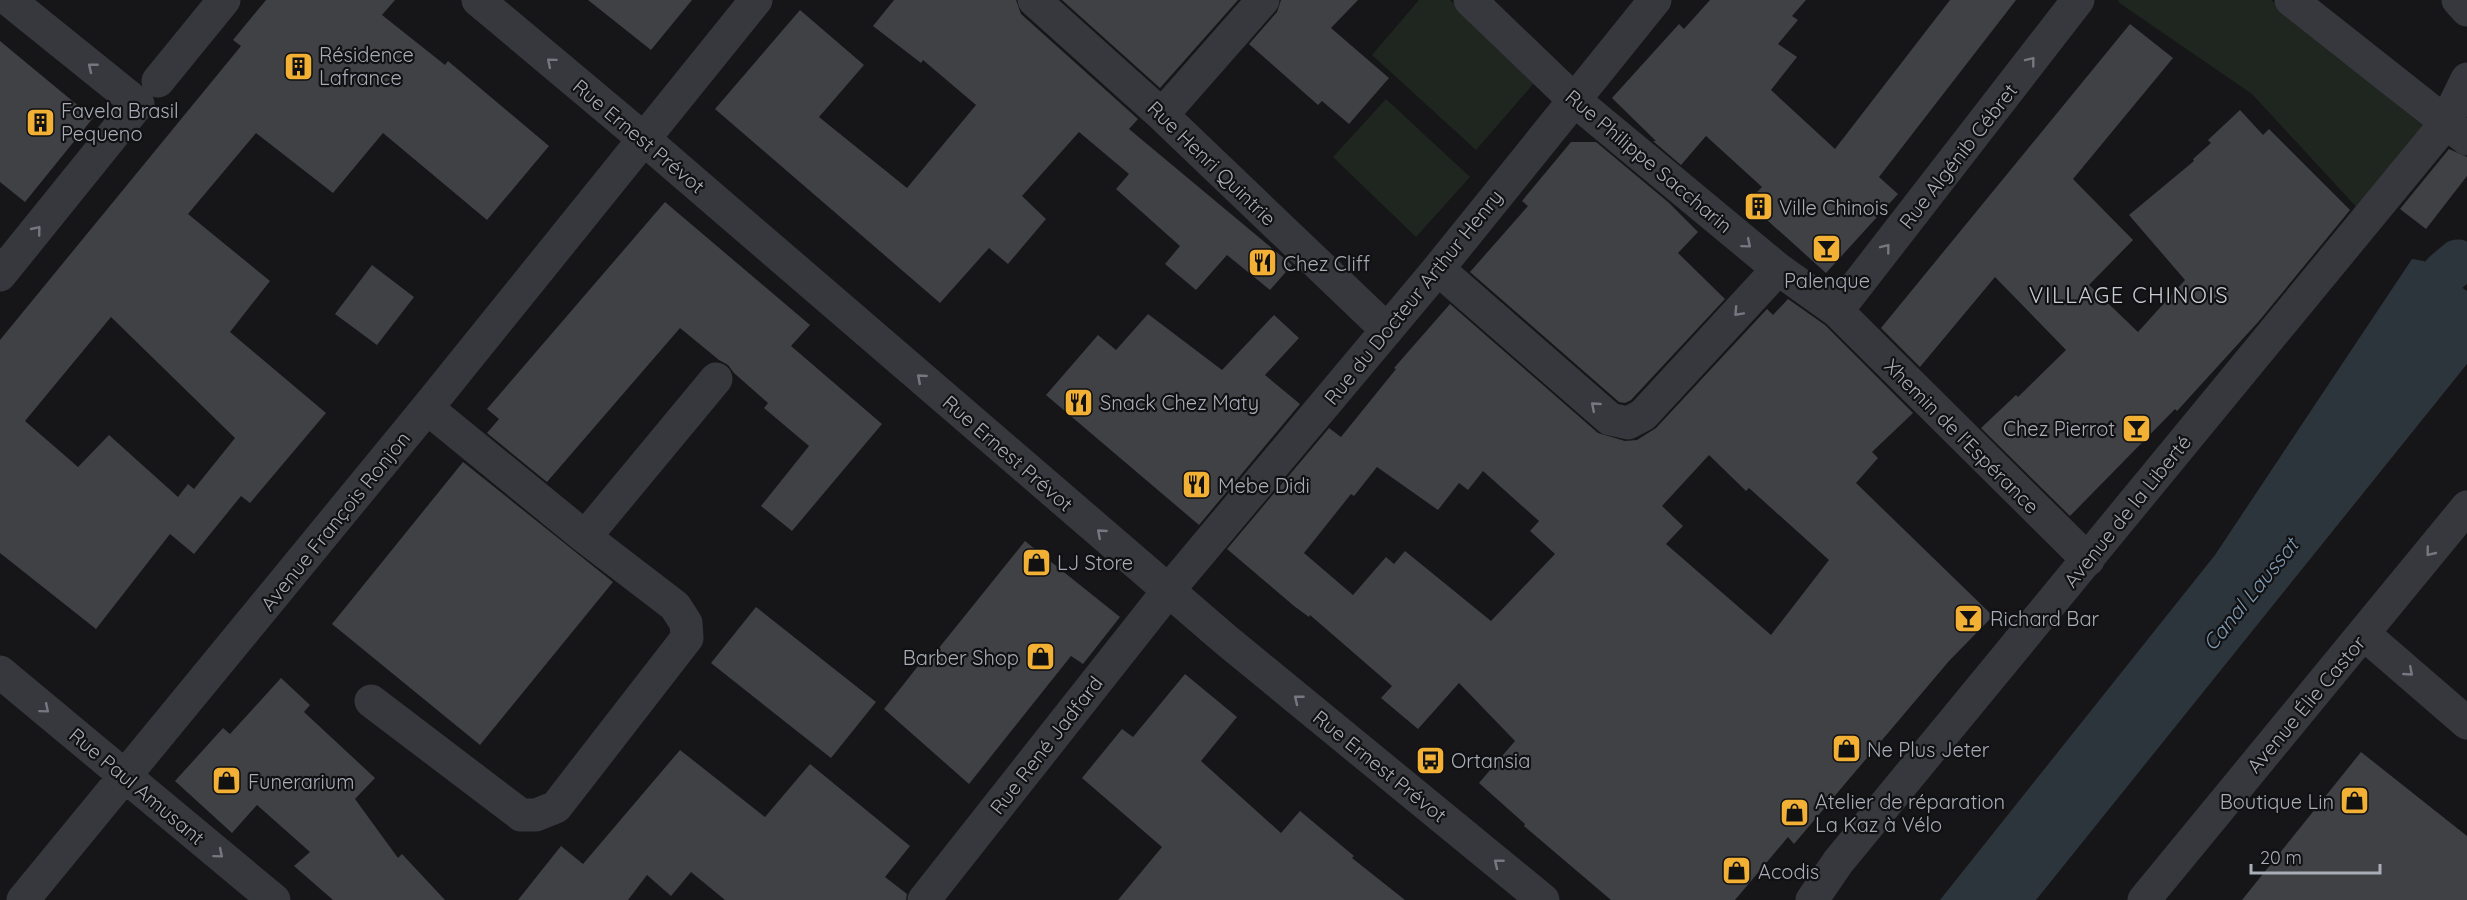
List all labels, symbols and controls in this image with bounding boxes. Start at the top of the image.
place label: Résidence Lafrance [319,42,414,90]
building icon: Résidence Lafrance [282,50,314,82]
one-way arrow [2023,56,2034,67]
one-way arrow [547,58,558,69]
one-way arrow [88,64,99,75]
street label: Rue Ernest Prévot [568,74,710,199]
street label: Rue Algénib Cébret [1894,78,2023,234]
street label: Rue Philippe Saccharin [1561,84,1737,238]
street label: Rue Henri Quintrie [1143,95,1281,231]
place label: Favela Brasil Pequeno [61,98,179,146]
building icon: Favela Brasil Pequeno [24,106,56,138]
street label: Rue du Docteur Arthur Henry [1318,184,1508,410]
building icon: Ville Chinois [1742,191,1774,223]
place label: Ville Chinois [1779,195,1888,220]
one-way arrow [29,225,40,236]
bar icon: Palenque [1811,233,1843,265]
one-way arrow [1740,237,1751,248]
one-way arrow [1879,244,1890,255]
restaurant icon: Chez Cliff [1246,247,1278,279]
place label: Chez Cliff [1283,251,1370,276]
place label: Palenque [1784,268,1870,293]
district label: VILLAGE CHINOIS [2029,281,2229,309]
one-way arrow [1734,305,1745,316]
street label: Xhemin de l'Espérance [1879,353,2045,519]
one-way arrow [917,375,928,386]
restaurant icon: Snack Chez Maty [1063,386,1095,418]
street label: Rue Ernest Prévot [938,390,1078,517]
place label: Snack Chez Maty [1100,390,1259,415]
one-way arrow [1591,402,1602,413]
bar icon: Chez Pierrot [2120,412,2152,444]
place label: Chez Pierrot [2003,416,2115,441]
street label: Avenue François Ronjon [255,426,415,616]
street label: Avenue de la Liberté [2058,430,2196,592]
restaurant icon: Mebe Didi [1181,469,1213,501]
place label: Mebe Didi [1218,473,1310,498]
one-way arrow [1097,529,1108,540]
water label: Canal Laussat [2197,530,2305,656]
shop icon: LJ Store [1020,546,1052,578]
one-way arrow [2427,546,2438,557]
place label: LJ Store [1057,550,1133,575]
bar icon: Richard Bar [1953,602,1985,634]
place label: Richard Bar [1990,606,2100,631]
street label: Avenue Élie Castor [2241,630,2371,778]
shop icon: Barber Shop [1024,641,1056,673]
place label: Barber Shop [903,645,1019,670]
one-way arrow [2402,665,2413,676]
street label: Rue René Jadfard [984,671,1108,819]
one-way arrow [1294,695,1305,706]
one-way arrow [38,702,49,713]
street label: Rue Ernest Prévot [1308,704,1452,828]
street label: Rue Paul Amusant [64,722,210,850]
shop icon: Ne Plus Jeter [1830,733,1862,765]
place label: Ne Plus Jeter [1867,737,1990,762]
bus stop icon: Ortansia [1414,744,1446,776]
place label: Ortansia [1451,748,1530,773]
shop icon: Funerarium [211,765,243,797]
place label: Funerarium [248,769,354,794]
shop icon: Boutique Lin [2339,785,2371,817]
place label: Atelier de réparation La Kaz à Vélo [1815,789,2005,837]
place label: Boutique Lin [2220,789,2334,814]
shop icon: Atelier de réparation La Kaz à Vélo [1778,796,1810,828]
scale bar [2251,837,2380,875]
text: 20 m [2260,846,2302,869]
one-way arrow [212,847,223,858]
shop icon: Acodis [1721,855,1753,887]
one-way arrow [1494,859,1505,870]
place label: Acodis [1758,859,1819,884]

